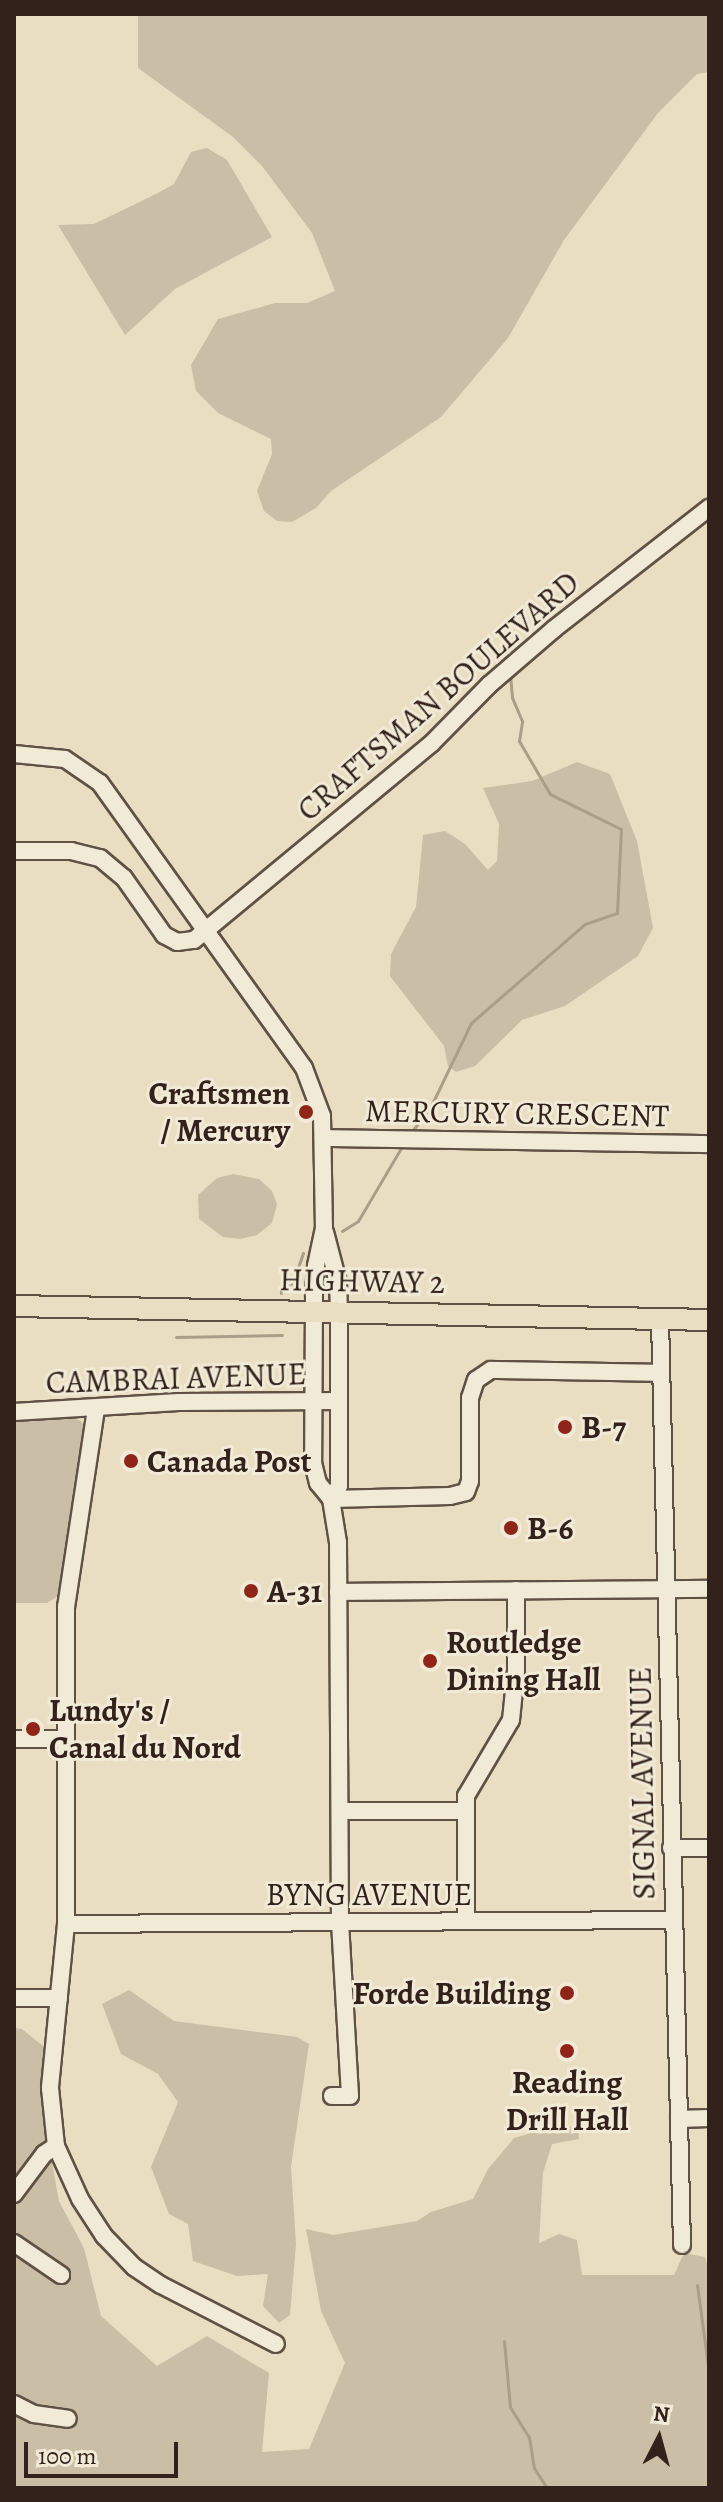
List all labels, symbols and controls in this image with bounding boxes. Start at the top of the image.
street label: CRAFTSMAN BOULEVARD [289,563,587,829]
place label: Craftsmen / Mercury [148,1075,290,1150]
street label: MERCURY CRESCENT [364,1091,670,1135]
marker: Craftsmen / Mercury [297,1103,315,1121]
street label: HIGHWAY 2 [279,1260,445,1302]
street label: CAMBRAI AVENUE [45,1354,307,1402]
place label: B-7 [581,1408,626,1446]
marker: B-7 [556,1418,574,1436]
place label: Canada Post [147,1442,311,1480]
marker: Canada Post [122,1452,140,1470]
place label: B-6 [527,1509,573,1547]
marker: B-6 [502,1519,520,1537]
place label: A-31 [267,1572,322,1610]
marker: A-31 [242,1582,260,1600]
place label: Routledge Dining Hall [446,1624,600,1699]
marker: Routledge Dining Hall [421,1652,439,1670]
street label: SIGNAL AVENUE [621,1666,663,1900]
place label: Lundy's / Canal du Nord [49,1692,241,1767]
marker: Lundy's / Canal du Nord [24,1720,42,1738]
street label: BYNG AVENUE [266,1875,472,1913]
place label: Forde Building [353,1974,551,2012]
marker: Forde Building [558,1984,576,2002]
marker: Reading Drill Hall [558,2042,576,2060]
place label: Reading Drill Hall [506,2064,628,2139]
north arrow [619,2398,699,2478]
text: N [652,2398,671,2430]
scale bar [28,2426,182,2476]
text: 100 m [38,2440,97,2472]

